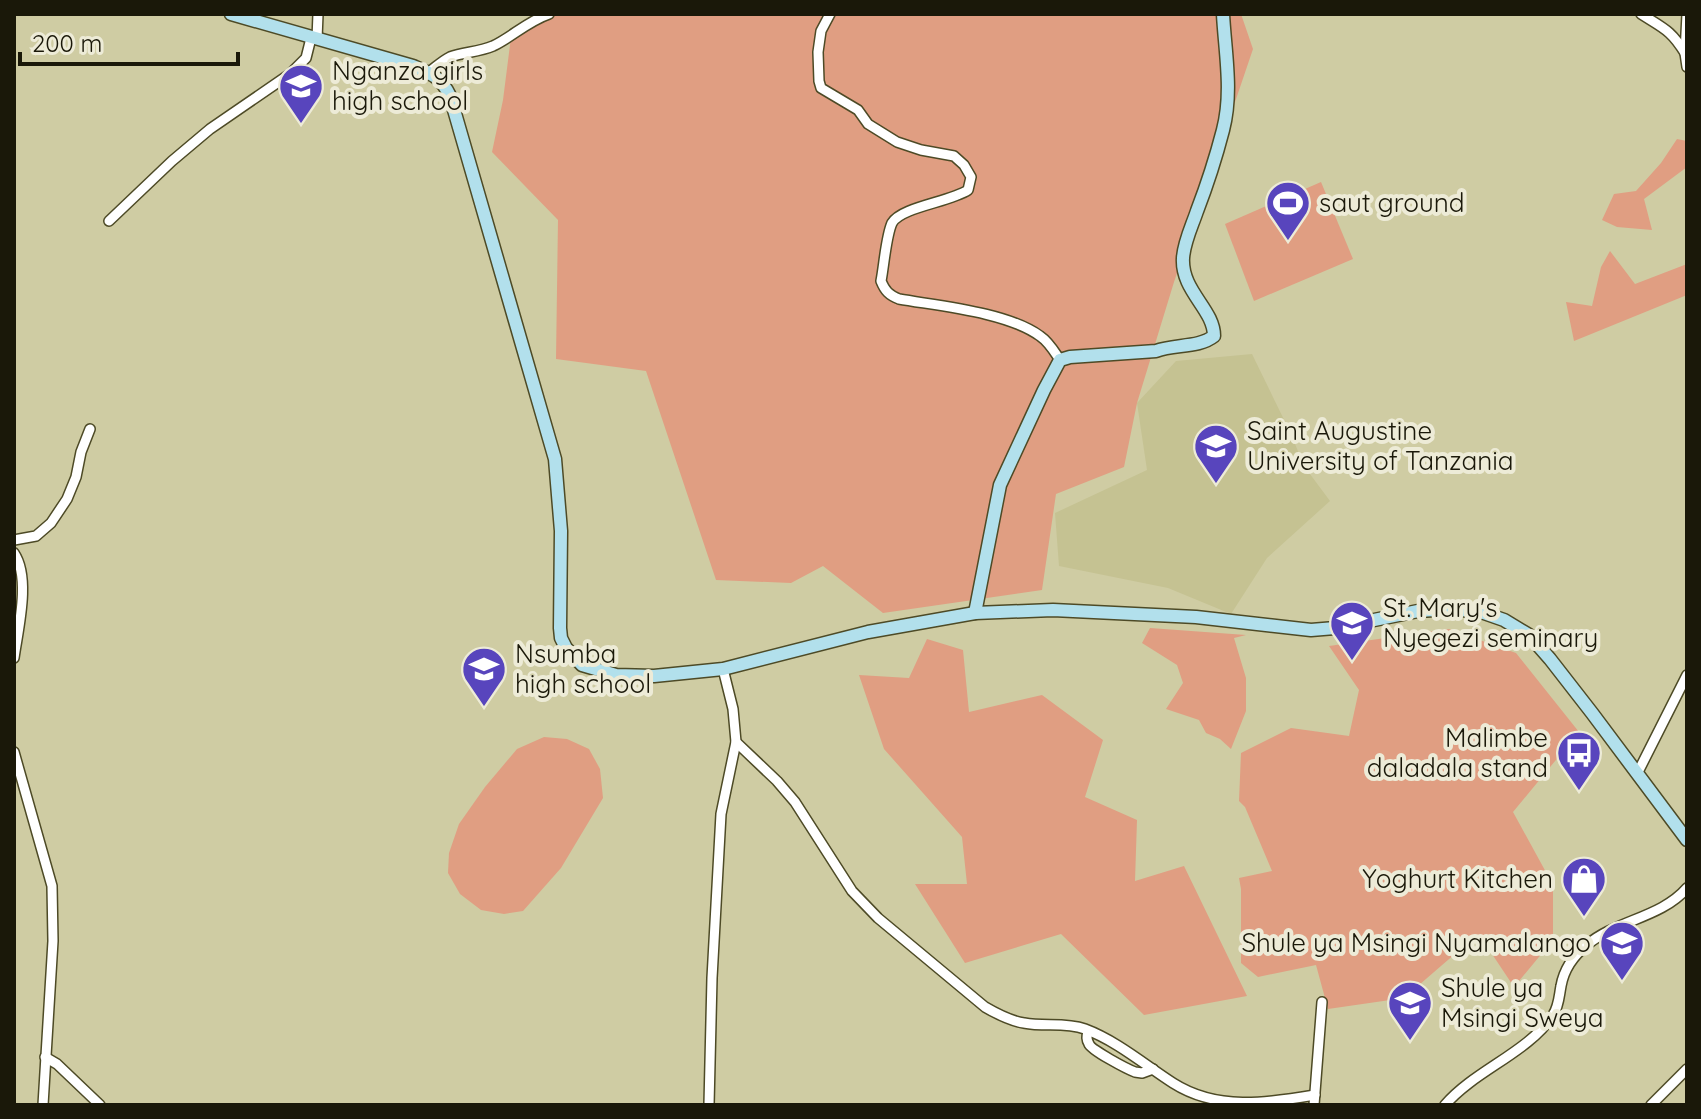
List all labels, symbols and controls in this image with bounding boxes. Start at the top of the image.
scale bar [20,16,238,66]
text: 200 m [32,28,102,58]
place label: Nganza girls high school [332,54,483,117]
school or university icon: Nganza girls high school [277,62,325,125]
sports icon: saut ground [1264,179,1312,242]
place label: saut ground [1319,186,1465,219]
place label: Saint Augustine University of Tanzania [1247,414,1514,477]
school or university icon: Saint Augustine University of Tanzania [1192,422,1240,485]
place label: St. Mary's Nyegezi seminary [1383,591,1598,654]
school or university icon: St. Mary's Nyegezi seminary [1328,599,1376,662]
place label: Nsumba high school [515,637,651,700]
school or university icon: Nsumba high school [460,645,508,708]
place label: Malimbe daladala stand [1367,721,1548,784]
bus stop icon: Malimbe daladala stand [1555,729,1603,792]
shop icon: Yoghurt Kitchen [1560,855,1608,918]
place label: Yoghurt Kitchen [1362,862,1553,895]
school or university icon: Shule ya Msingi Nyamalango [1598,919,1646,982]
place label: Shule ya Msingi Nyamalango [1241,926,1591,959]
place label: Shule ya Msingi Sweya [1441,971,1603,1034]
school or university icon: Shule ya Msingi Sweya [1386,979,1434,1042]

